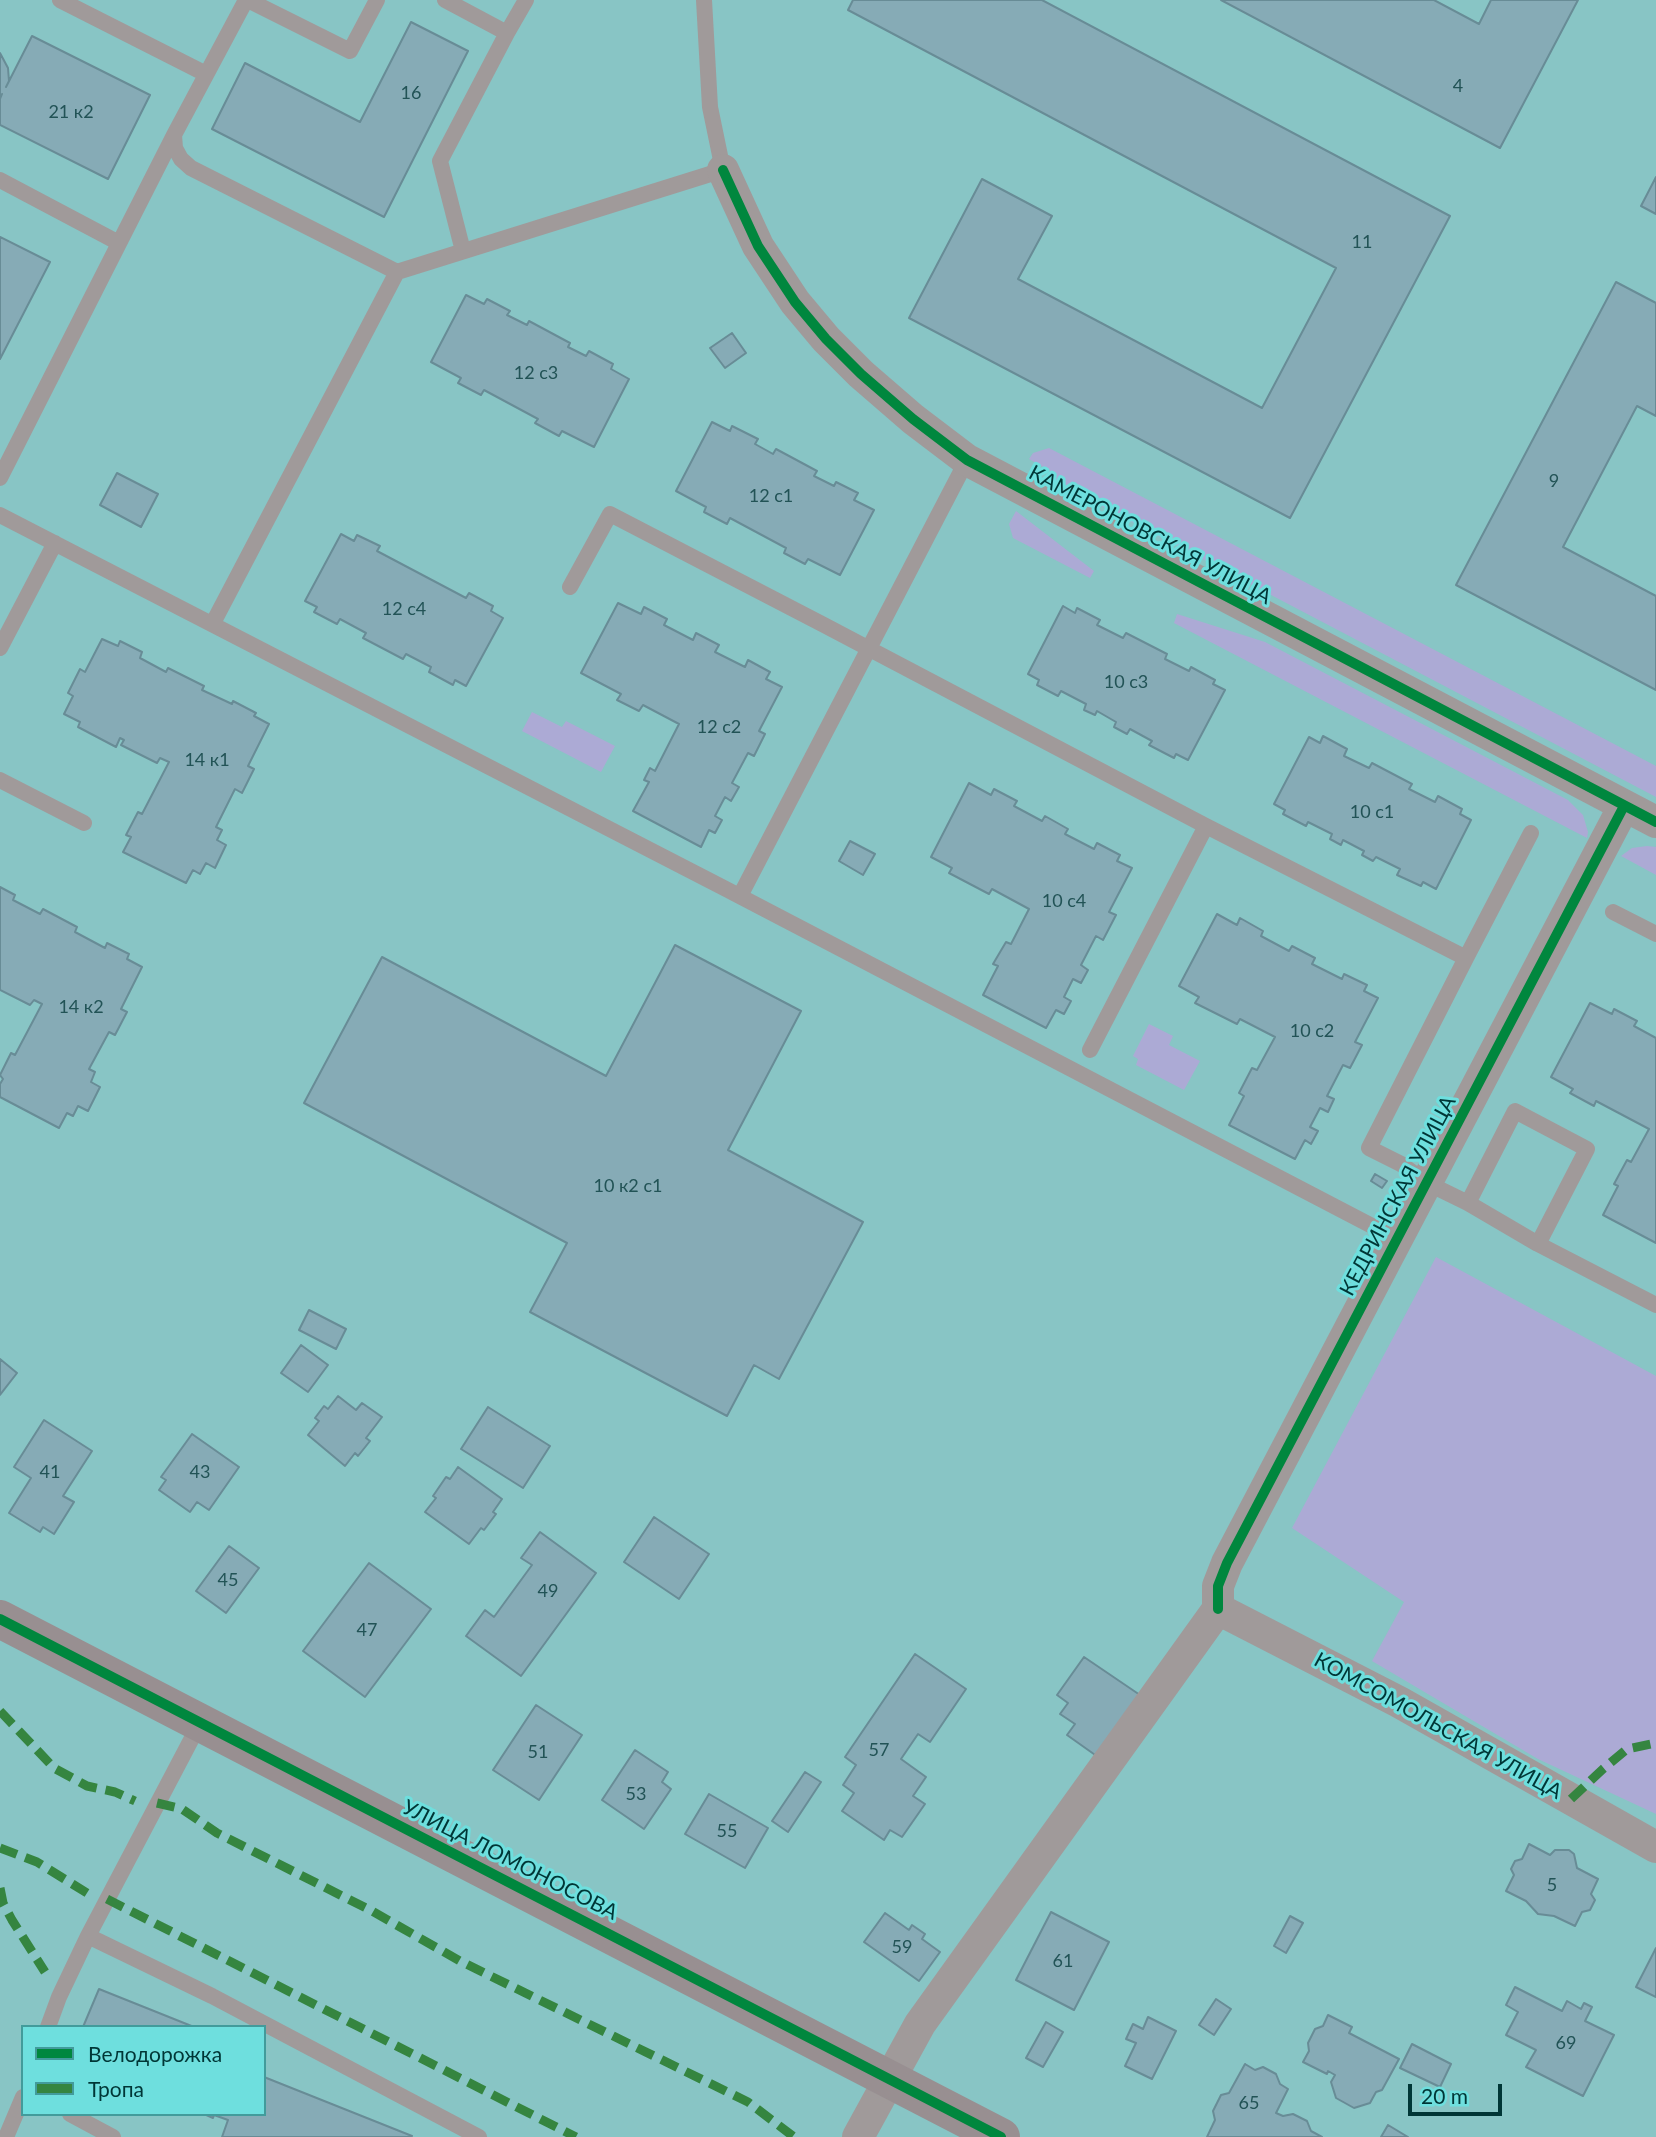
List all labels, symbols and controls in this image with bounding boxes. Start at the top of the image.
house number: 4 [1453,75,1463,97]
house number: 16 [401,82,421,104]
house number: 21 к2 [48,101,94,123]
house number: 11 [1352,231,1372,253]
house number: 12 с3 [514,362,558,384]
street label: КАМЕРОНОВСКАЯ УЛИЦА [1024,460,1276,610]
house number: 9 [1549,470,1559,492]
house number: 12 с1 [749,485,793,507]
house number: 12 с4 [382,598,426,620]
house number: 10 с3 [1104,671,1148,693]
house number: 12 с2 [697,716,741,738]
house number: 14 к1 [184,749,230,771]
house number: 10 с1 [1350,801,1394,823]
house number: 10 с4 [1042,890,1086,912]
house number: 14 к2 [58,996,104,1018]
house number: 10 с2 [1290,1020,1334,1042]
street label: КЕДРИНСКАЯ УЛИЦА [1335,1092,1461,1300]
house number: 10 к2 с1 [594,1175,662,1197]
house number: 41 [40,1461,60,1483]
house number: 43 [190,1461,210,1483]
house number: 45 [218,1569,238,1591]
house number: 49 [538,1580,558,1602]
house number: 47 [357,1619,377,1641]
street label: КОМСОМОЛЬСКАЯ УЛИЦА [1310,1647,1566,1805]
house number: 57 [869,1739,889,1761]
house number: 51 [528,1741,548,1763]
house number: 53 [626,1783,646,1805]
street label: УЛИЦА ЛОМОНОСОВА [398,1795,622,1925]
house number: 55 [717,1820,737,1842]
house number: 5 [1547,1874,1557,1896]
house number: 59 [892,1936,912,1958]
house number: 61 [1053,1950,1073,1972]
legend [21,2025,266,2116]
house number: 69 [1556,2032,1576,2054]
text: Велодорожка [88,2041,222,2066]
scale bar [1411,2070,1506,2114]
text: Тропа [88,2076,144,2101]
text: 20 m [1421,2083,1468,2108]
house number: 65 [1239,2092,1259,2114]

